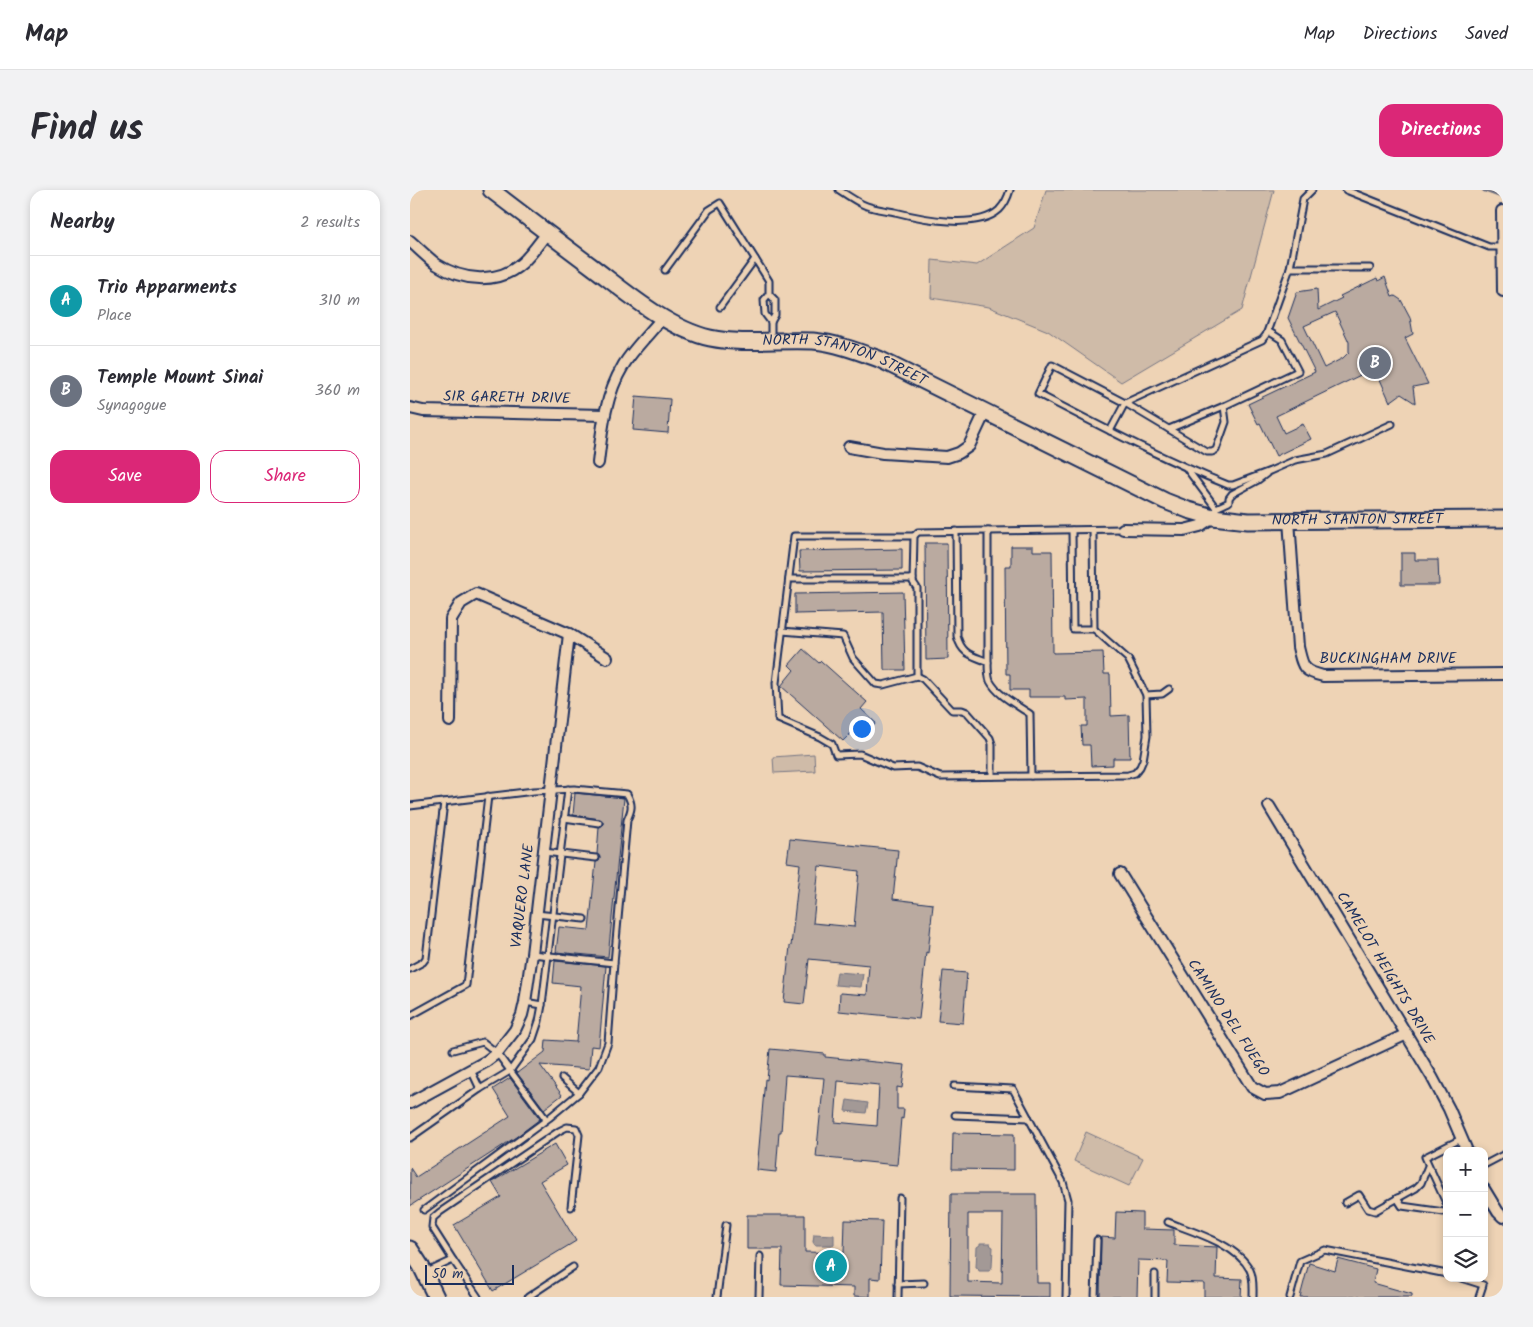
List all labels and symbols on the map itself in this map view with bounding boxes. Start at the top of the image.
street label: NORTH STANTON STREET [762,329,933,394]
pin: B [1359,344,1391,382]
street label: SIR GARETH DRIVE [443,385,572,411]
street label: NORTH STANTON STREET [1272,507,1445,533]
street label: BUCKINGHAM DRIVE [1319,647,1458,671]
your location [849,716,875,742]
street label: VAQUERO LANE [505,841,541,949]
street label: CAMELOT HEIGHTS DRIVE [1330,887,1441,1050]
street label: CAMINO DEL FUEGO [1181,954,1275,1082]
pin: A [815,1247,847,1285]
scale bar [425,1262,514,1285]

